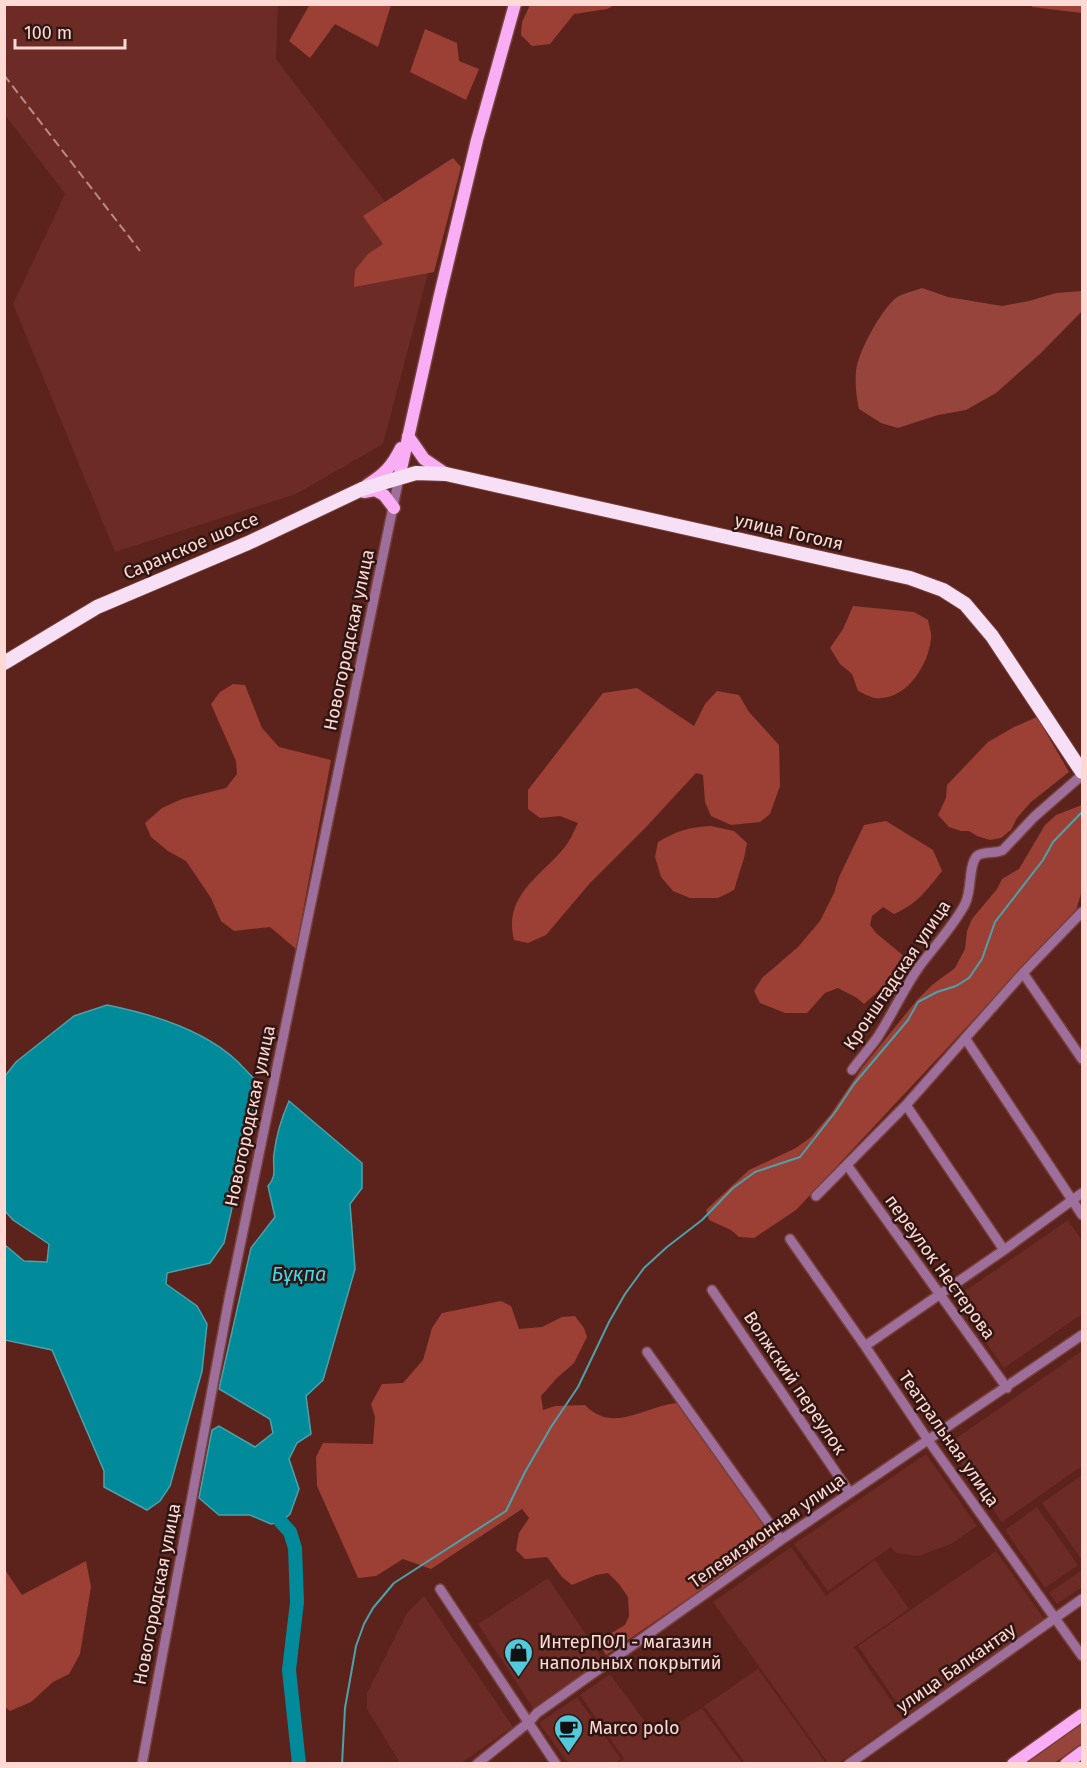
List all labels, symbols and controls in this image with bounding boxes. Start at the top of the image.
scale bar [15,12,124,50]
text: 100 m [24,22,72,44]
street label: Саранское шоссе [120,508,262,584]
street label: улица Гоголя [733,509,845,555]
street label: Новогородская улица [319,547,379,733]
street label: Кронштадская улица [839,896,955,1054]
street label: Новогородская улица [220,1023,280,1209]
street label: переулок Нестерова [880,1190,1000,1344]
water label: Бұқпа [272,1262,326,1286]
street label: Волжский переулок [739,1307,852,1460]
street label: Театральная улица [894,1367,1004,1511]
street label: Телевизионная улица [685,1469,849,1593]
street label: Новогородская улица [129,1501,185,1687]
street label: улица Балкантау [892,1619,1020,1717]
place label: ИнтерПОЛ - магазин напольных покрытий [539,1631,722,1674]
shop icon: ИнтерПОЛ - магазин напольных покрытий [502,1636,534,1678]
cafe icon: Marco polo [552,1712,584,1754]
place label: Marco polo [589,1717,680,1739]

